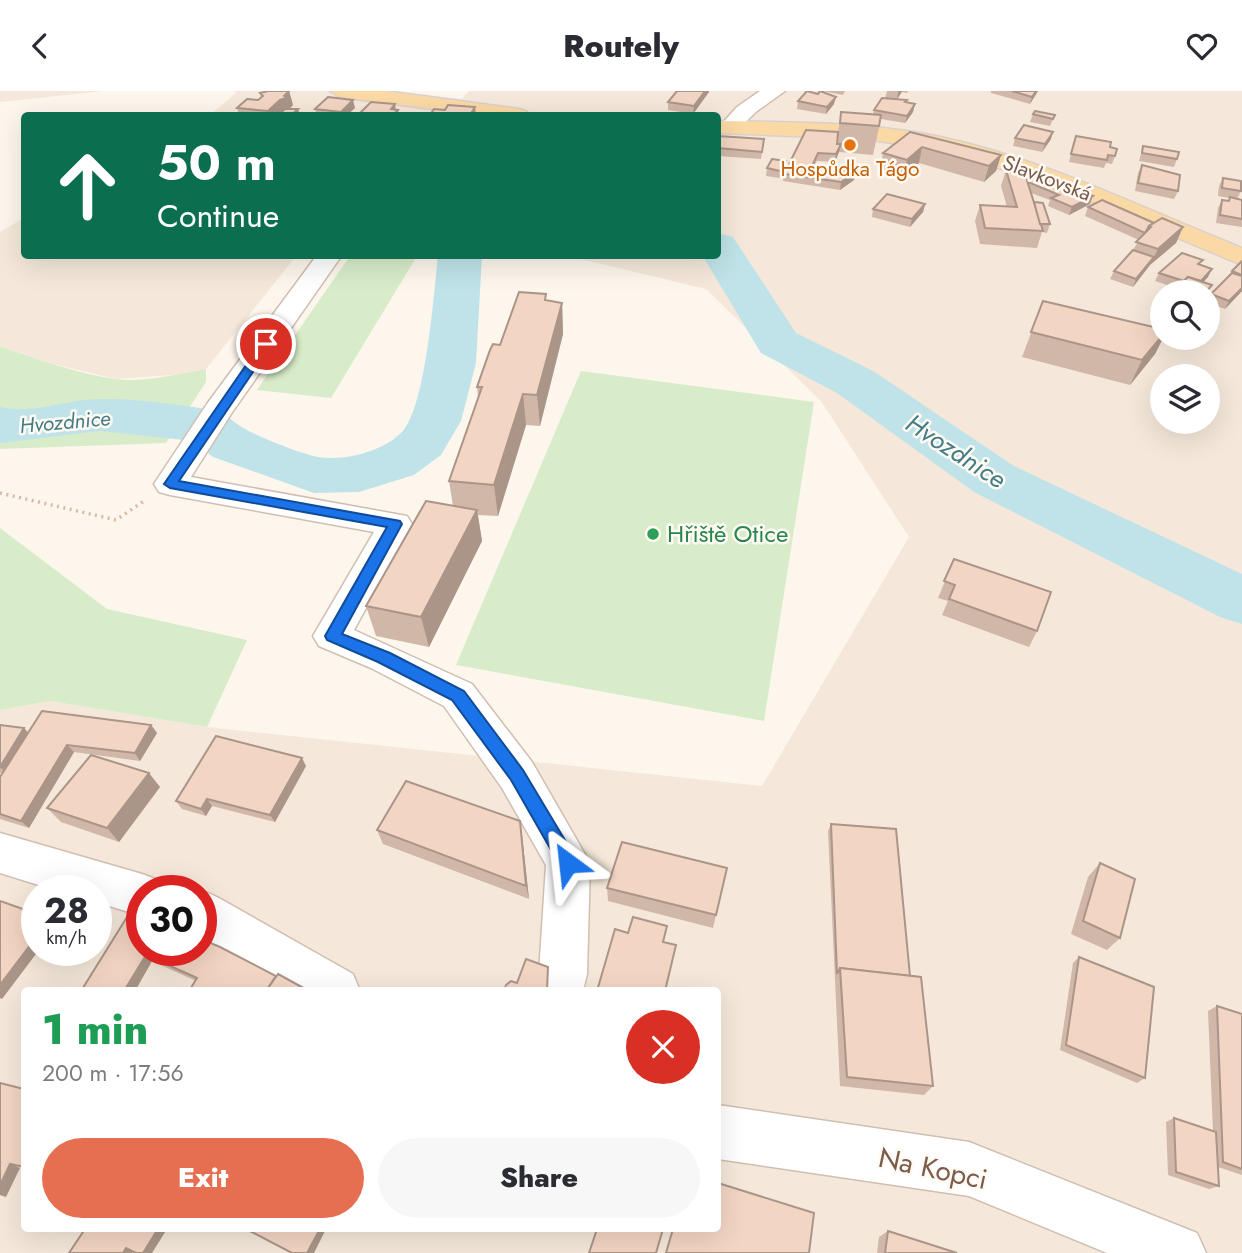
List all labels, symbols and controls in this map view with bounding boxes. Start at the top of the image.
text: Routely [563,23,679,69]
icon: back [21,27,59,65]
icon: heart [1183,27,1221,65]
text: 50 m [157,128,276,198]
marker: Hospůdka Tágo [842,137,858,153]
icon: ahead [42,140,133,231]
street label: Slavkovská [998,147,1096,209]
place label: Hospůdka Tágo [781,154,919,184]
text: Continue [157,193,279,239]
map controls [1150,280,1220,434]
button: search [1150,280,1220,350]
pin [236,314,296,374]
icon: arrive [247,325,285,363]
button: layers [1150,364,1220,434]
water label: Hvozdnice [18,403,112,441]
water label: Hvozdnice [898,404,1014,498]
place label: Hřiště Otice [667,516,788,551]
marker: Hřiště Otice [645,526,661,542]
position arrow [531,826,605,900]
speed limit sign: 30 [126,875,217,966]
text: 28 [44,886,89,936]
text: km/h [46,925,87,951]
text: 1 min [42,999,148,1060]
button: close [626,1010,700,1084]
text: 200 m · 17:56 [42,1056,184,1090]
street label: Na Kopci [875,1137,991,1200]
button: Exit [42,1138,364,1218]
button: Share [378,1138,700,1218]

